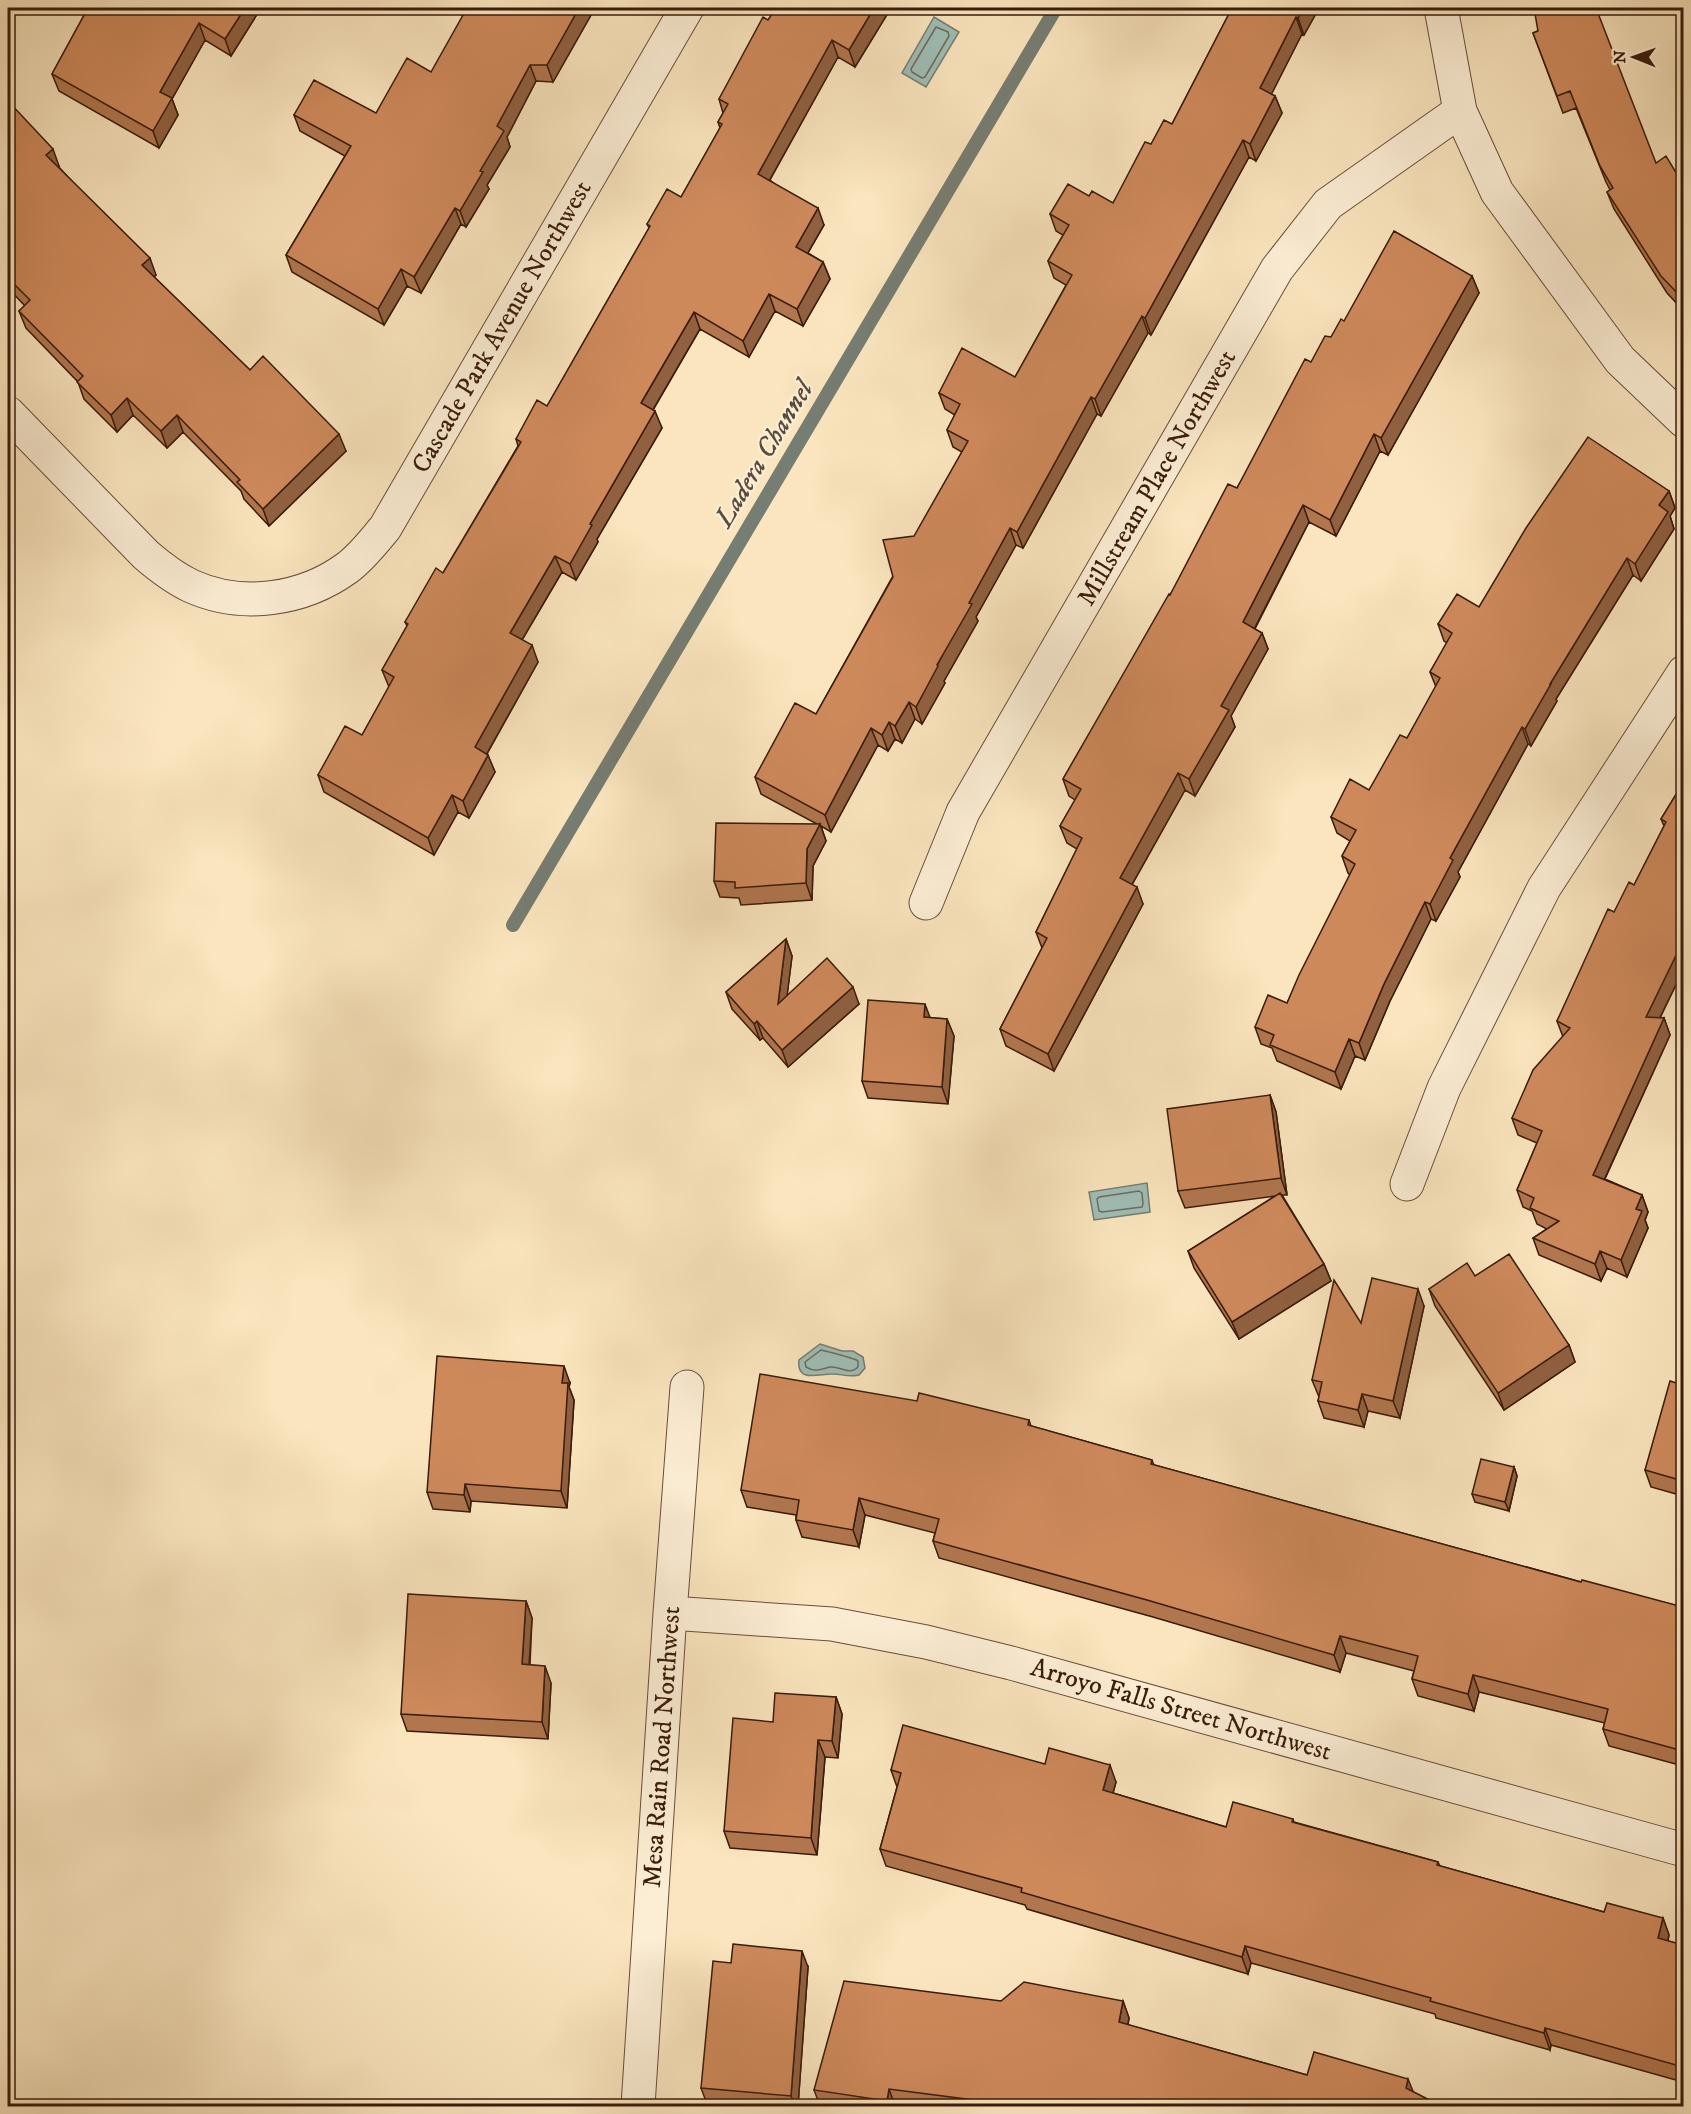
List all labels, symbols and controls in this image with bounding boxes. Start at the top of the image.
north arrow [1604,27,1664,87]
text: N [1610,50,1630,63]
street label: Cascade Park Avenue Northwest [405,175,599,479]
street label: Millstream Place Northwest [1070,344,1244,612]
water label: Ladera Channel [706,372,822,535]
street label: Mesa Rain Road Northwest [636,1605,688,1889]
street label: Arroyo Falls Street Northwest [1027,1651,1335,1769]

